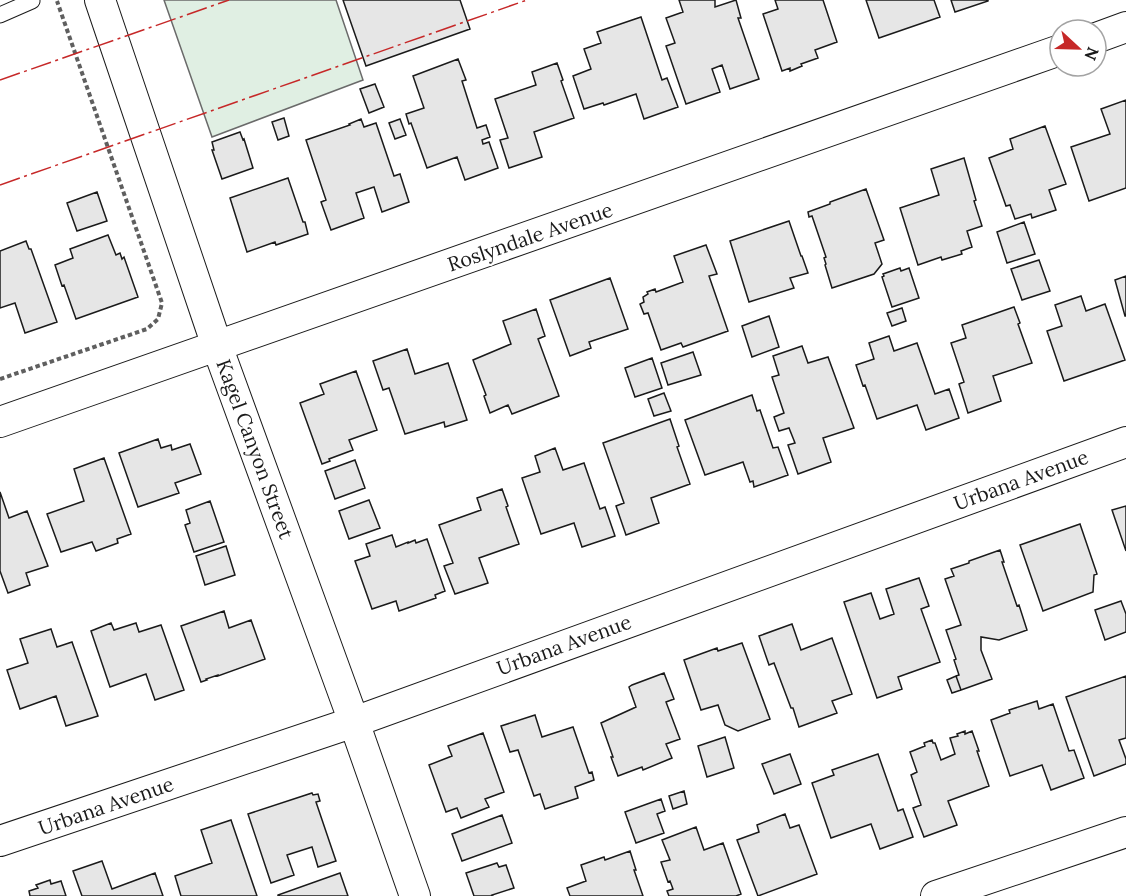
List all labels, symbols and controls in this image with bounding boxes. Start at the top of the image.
north arrow [1048,18,1108,78]
text: N [1080,44,1103,63]
street label: Roslyndale Avenue [444,196,616,277]
street label: Kagel Canyon Street [211,356,300,542]
street label: Urbana Avenue [950,444,1092,515]
street label: Urbana Avenue [493,609,635,680]
street label: Urbana Avenue [35,771,177,840]

